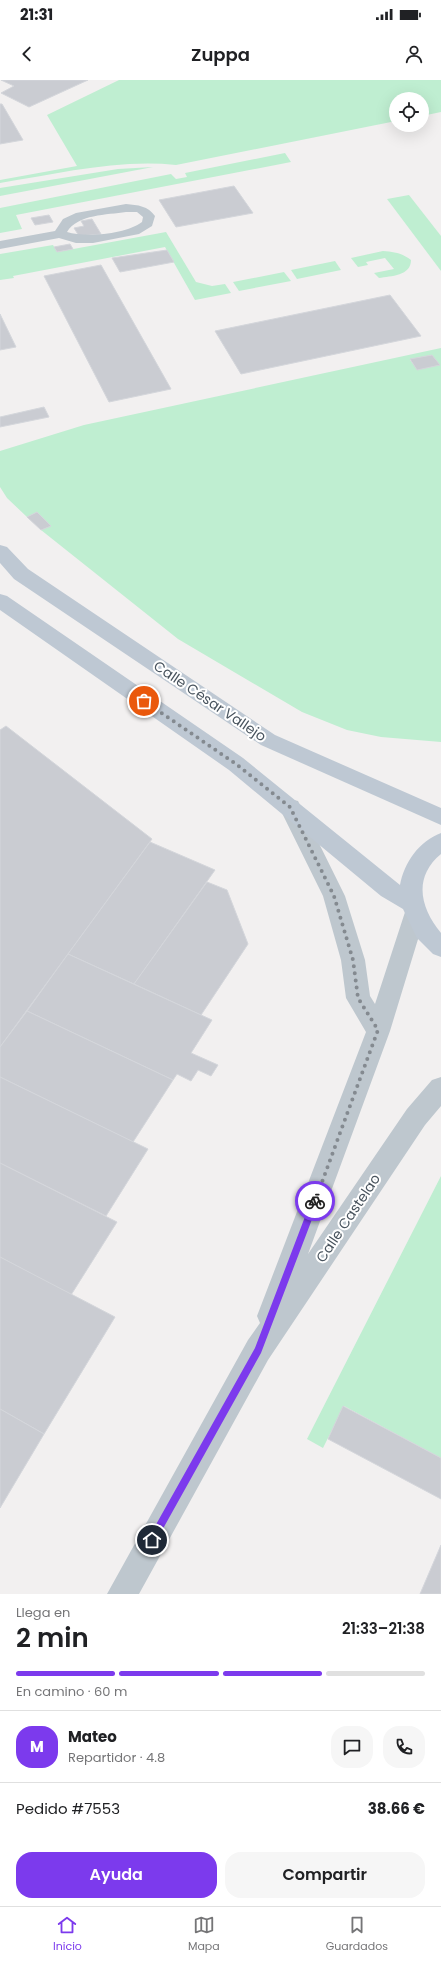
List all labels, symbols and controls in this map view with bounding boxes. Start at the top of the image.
text: 21:31 [20,4,53,25]
text: Zuppa [191,42,250,67]
icon: back [16,43,38,65]
icon: person [403,43,425,65]
map controls [389,92,429,132]
button: locate [389,92,429,132]
street label: Calle César Vallejo [150,656,270,746]
pin [127,684,161,718]
icon: bag [133,690,155,712]
street label: Calle Castelao [311,1170,385,1266]
courier [295,1181,335,1221]
icon: bike [304,1190,326,1212]
pin [135,1523,169,1557]
icon: home [141,1529,163,1551]
text: Llega en [16,1603,70,1622]
text: 21:33–21:38 [342,1618,425,1639]
text: 2 min [16,1620,89,1656]
text: En camino · 60 m [16,1682,127,1701]
text: Mateo [68,1726,117,1747]
button: chat [331,1726,373,1768]
button: phone [383,1726,425,1768]
text: M [30,1736,44,1757]
text: Repartidor · 4.8 [68,1748,165,1767]
text: Pedido #7553 [16,1798,120,1819]
text: 38.66 € [368,1798,425,1819]
button: Ayuda [16,1852,217,1898]
button: Compartir [225,1852,425,1898]
tab: Inicio [53,1914,82,1955]
tab: Mapa [188,1914,220,1955]
tab: Guardados [326,1914,388,1955]

